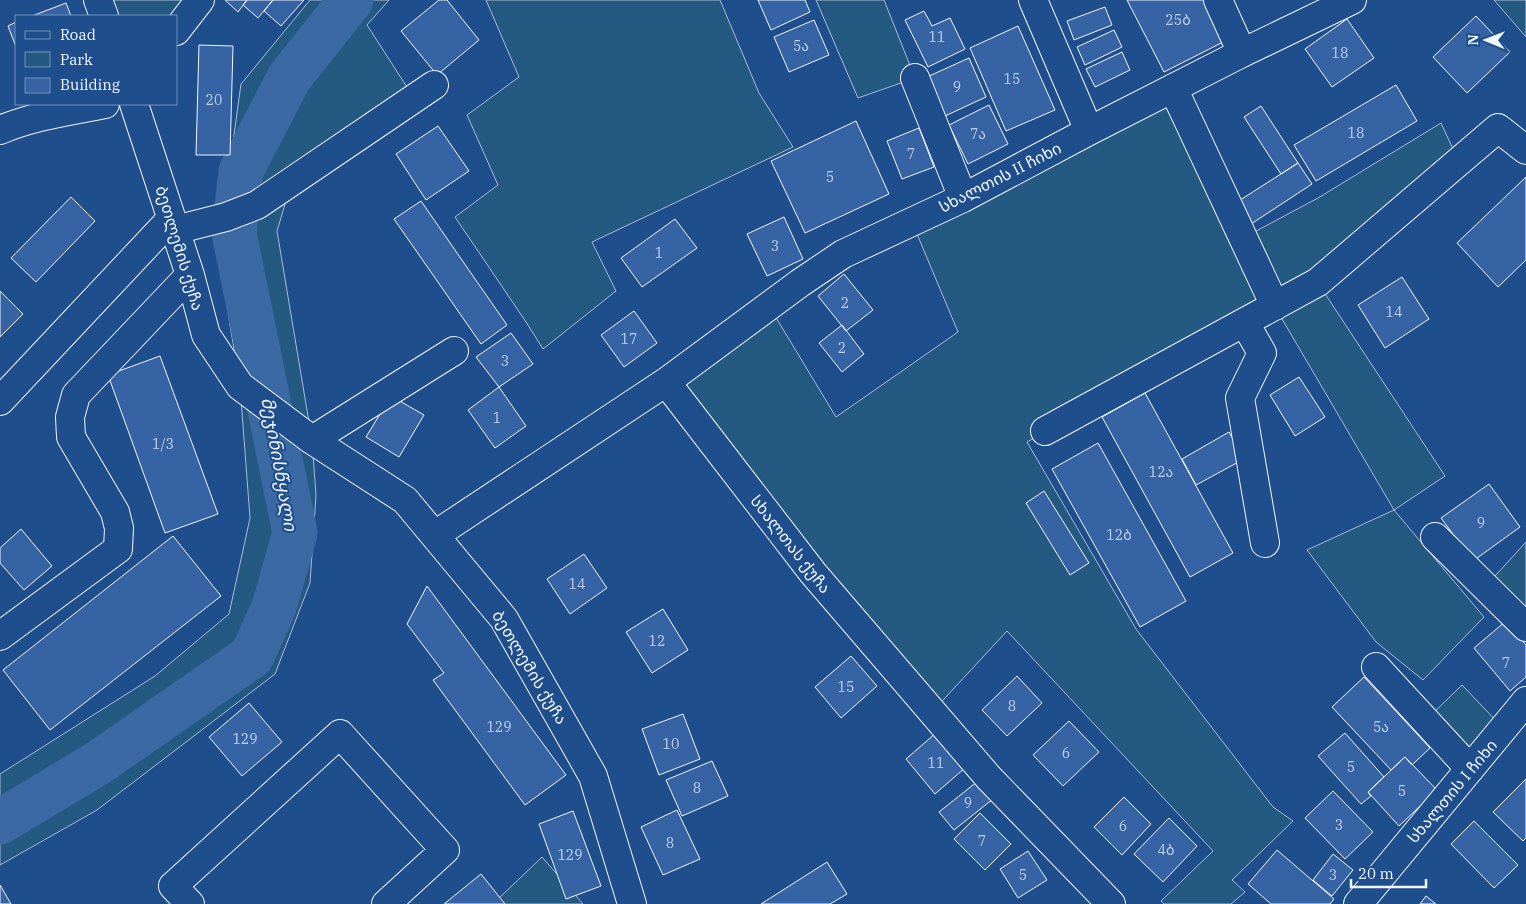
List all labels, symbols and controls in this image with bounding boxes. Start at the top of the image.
house number: 25ბ [1165,11,1191,29]
legend [15,15,178,105]
north arrow [1461,15,1511,65]
text: Road [60,25,96,44]
house number: 11 [929,28,945,46]
text: N [1464,34,1482,45]
house number: 5ა [793,37,809,55]
house number: 18 [1332,44,1348,62]
text: Park [60,50,93,69]
house number: 15 [1004,70,1020,88]
text: Building [60,75,120,94]
house number: 9 [953,78,961,96]
house number: 20 [206,91,222,109]
house number: 18 [1348,124,1364,142]
house number: 7ა [970,125,986,143]
street label: სხალთის II ჩიხი [935,138,1065,217]
house number: 7 [907,145,915,163]
house number: 5 [826,168,834,186]
street label: ბეთლემის ქუჩა [151,183,208,313]
house number: 3 [771,237,779,255]
house number: 1 [655,244,663,262]
house number: 2 [841,294,849,312]
house number: 14 [1386,303,1402,321]
house number: 17 [621,330,637,348]
house number: 2 [838,339,846,357]
house number: 3 [501,352,509,370]
water label: მეჯინისწყალი [256,395,303,533]
house number: 1 [493,409,501,427]
house number: 1/3 [152,435,174,453]
house number: 12ა [1149,463,1173,481]
street label: სხალთას ქუჩა [746,491,836,598]
house number: 9 [1477,514,1485,532]
house number: 12ბ [1106,526,1132,544]
house number: 14 [569,575,585,593]
street label: ბეთლემის ქუჩა [487,606,572,728]
house number: 12 [649,632,665,650]
house number: 7 [1502,654,1510,672]
house number: 15 [838,678,854,696]
house number: 8 [1008,697,1016,715]
house number: 129 [486,718,512,736]
house number: 5ა [1373,718,1389,736]
house number: 129 [232,730,258,748]
house number: 10 [663,735,679,753]
street label: სხალთის I ჩიხი [1403,735,1502,848]
house number: 6 [1062,744,1070,762]
house number: 11 [928,754,944,772]
house number: 5 [1347,758,1355,776]
house number: 8 [693,779,701,797]
house number: 5 [1398,782,1406,800]
house number: 9 [964,794,972,812]
house number: 3 [1335,816,1343,834]
house number: 6 [1119,817,1127,835]
house number: 7 [978,832,986,850]
house number: 8 [666,834,674,852]
house number: 4ბ [1158,841,1174,859]
house number: 129 [557,846,583,864]
scale bar [1351,856,1426,888]
text: 20 m [1358,864,1394,883]
house number: 5 [1019,866,1027,884]
house number: 3 [1329,866,1337,884]

